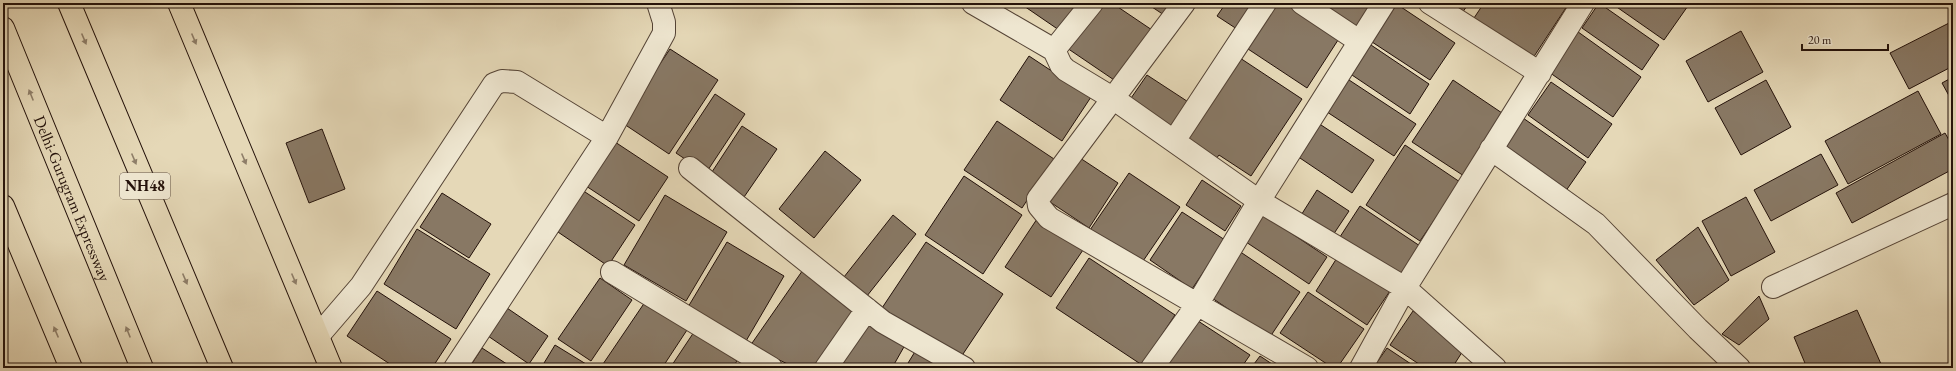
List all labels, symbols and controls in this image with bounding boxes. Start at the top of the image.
scale bar [1802,26,1888,52]
text: 20 m [1808,32,1832,48]
one-way arrow [81,33,87,45]
one-way arrow [191,33,197,45]
one-way arrow [27,89,33,101]
street label: Delhi-Gurugram Expressway [29,113,116,285]
one-way arrow [132,153,138,165]
one-way arrow [241,153,247,165]
road number: NH48 [120,173,170,199]
one-way arrow [182,273,188,285]
one-way arrow [291,273,297,284]
one-way arrow [124,325,130,337]
one-way arrow [52,326,59,338]

